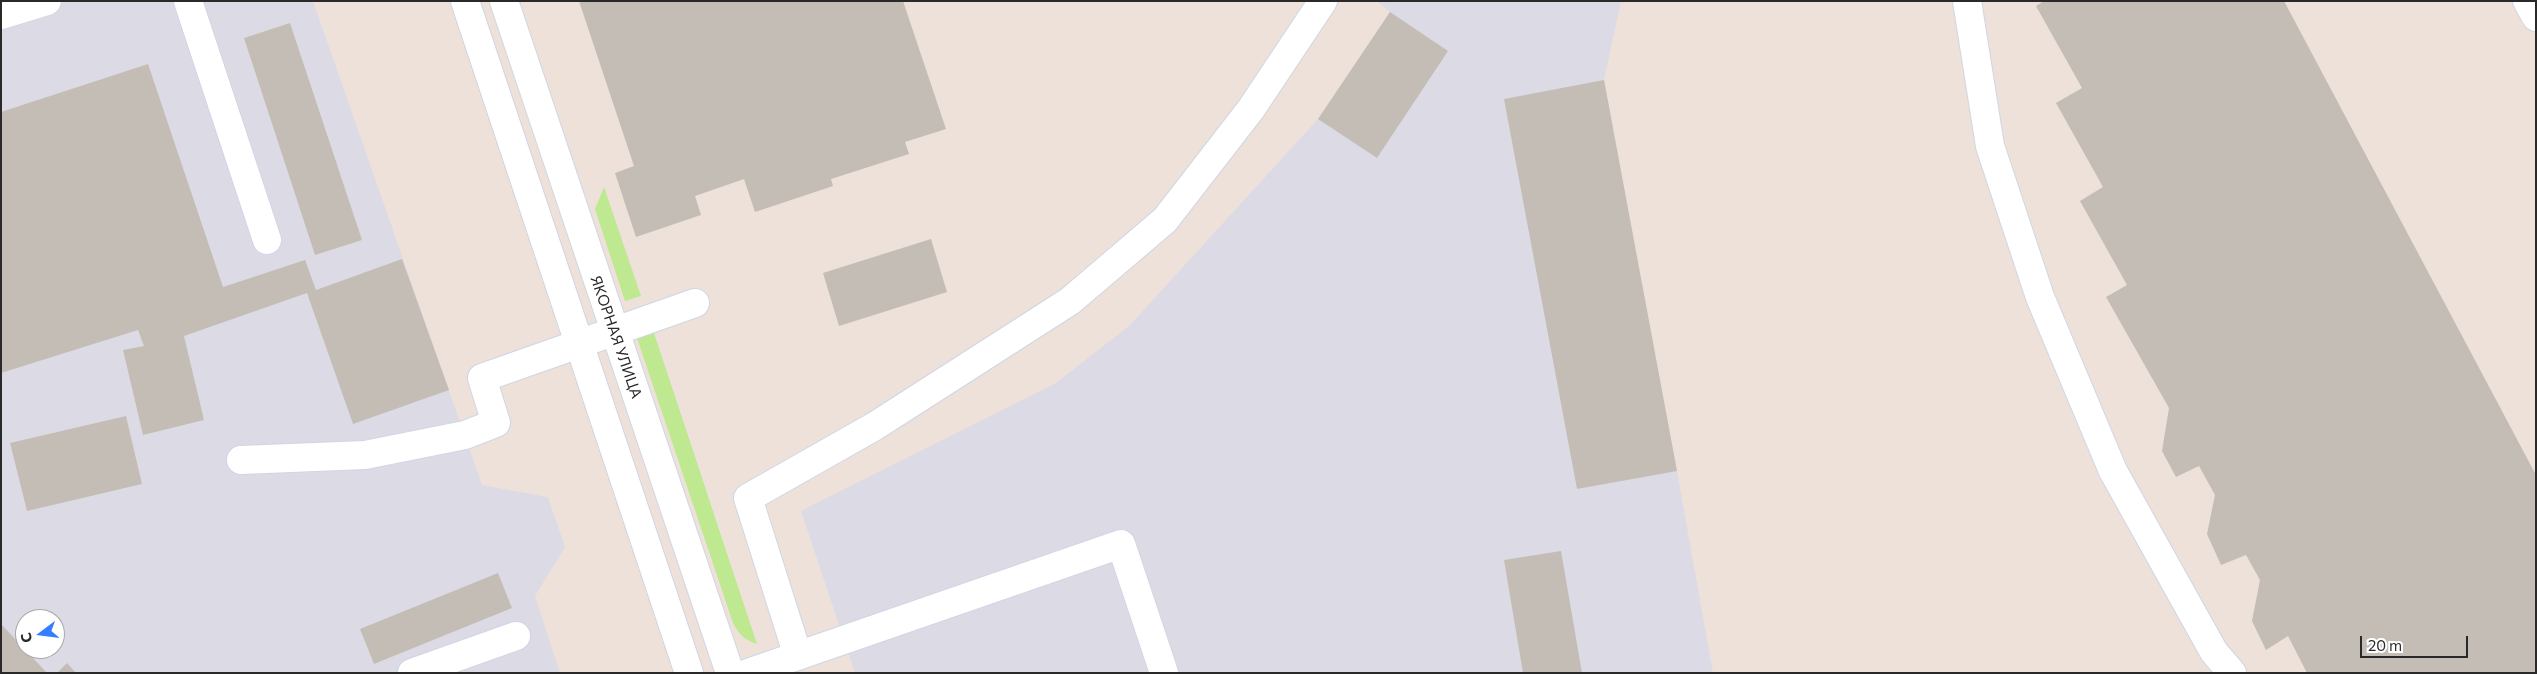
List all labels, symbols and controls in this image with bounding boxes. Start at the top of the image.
street label: ЯКОРНАЯ УЛИЦА [587,273,645,401]
north arrow [15,609,65,659]
scale bar [2362,626,2470,658]
text: С [17,631,35,645]
text: 20 m [2368,636,2402,654]

